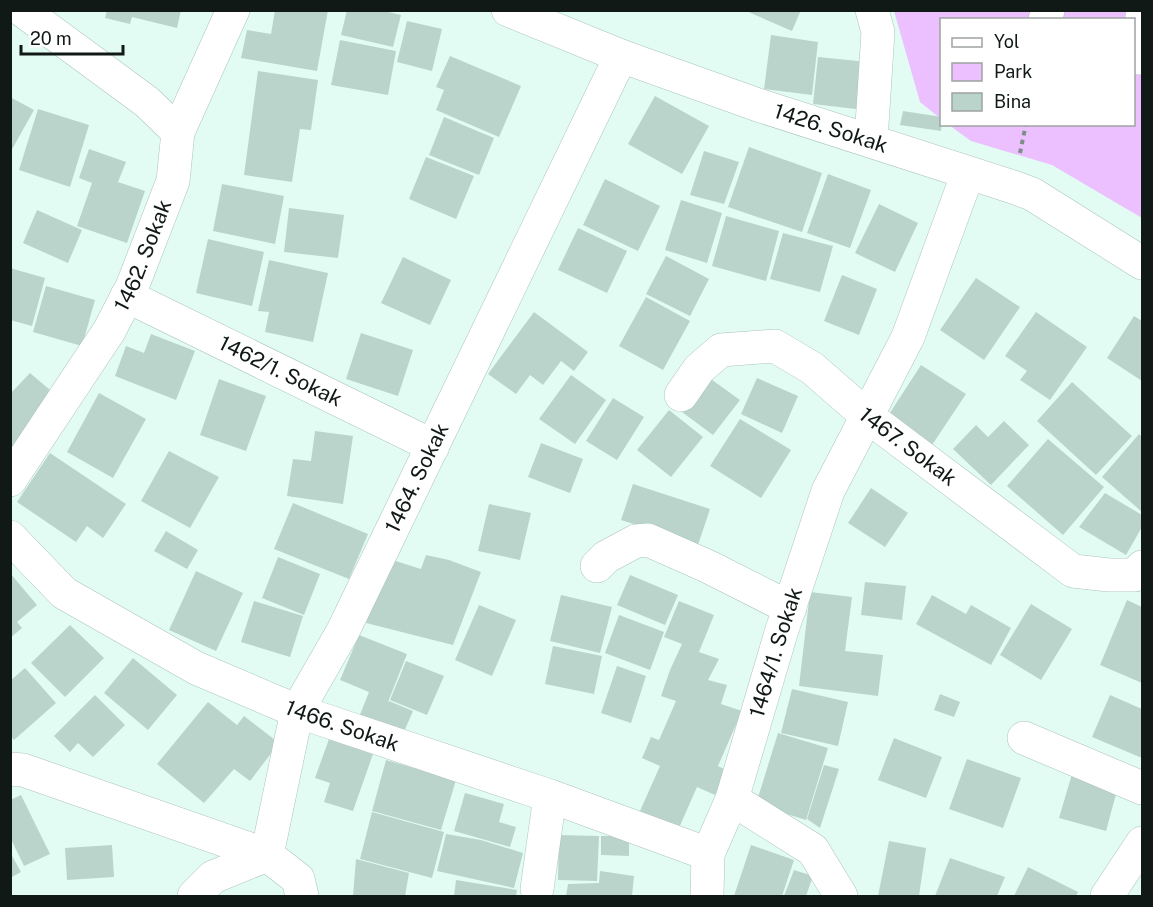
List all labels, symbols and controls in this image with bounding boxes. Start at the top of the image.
scale bar [21,18,123,56]
legend [940,18,1135,126]
text: 20 m [30,28,72,49]
text: Yol [994,31,1019,52]
text: Park [994,61,1032,82]
text: Bina [994,91,1031,112]
street label: 1426. Sokak [771,98,891,158]
street label: 1462. Sokak [109,196,177,315]
street label: 1462/1. Sokak [215,330,347,412]
street label: 1467. Sokak [854,402,962,491]
street label: 1464. Sokak [379,419,454,537]
street label: 1464/1. Sokak [744,584,807,720]
street label: 1466. Sokak [282,695,403,756]

